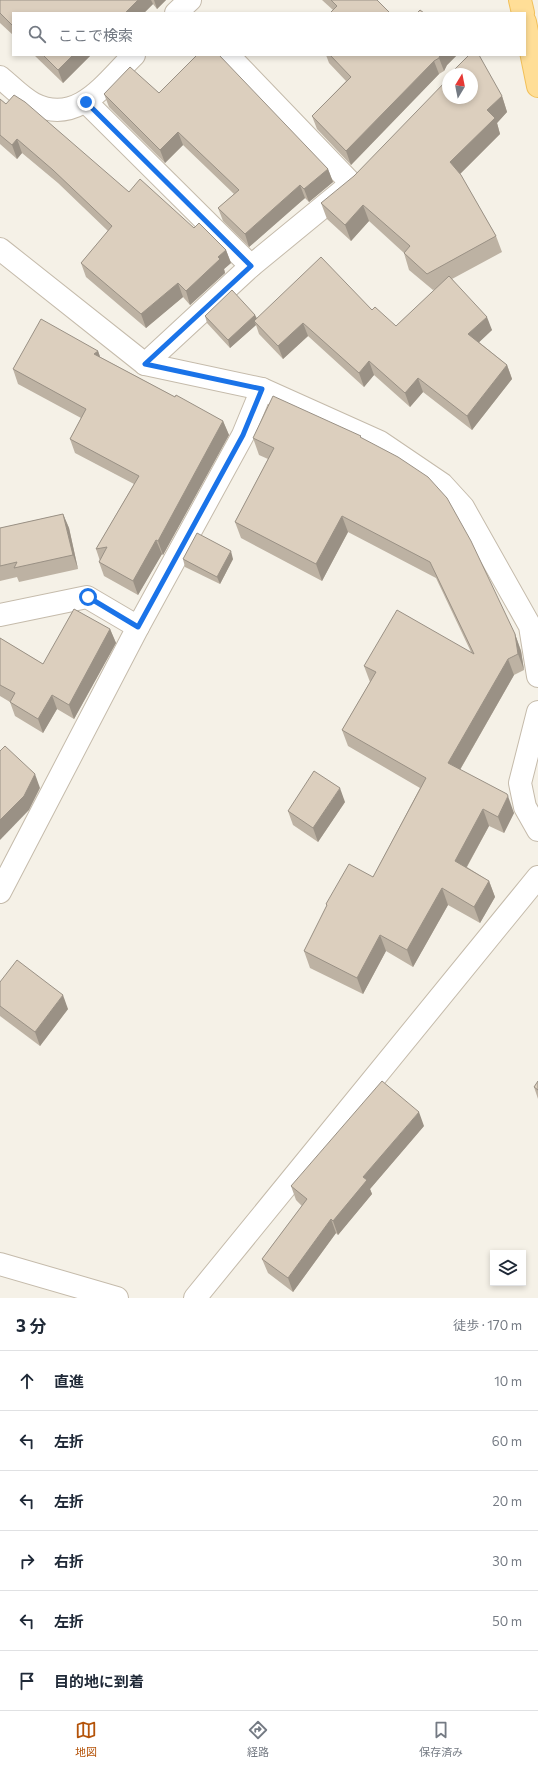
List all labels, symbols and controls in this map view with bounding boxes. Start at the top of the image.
search box [12,12,526,56]
icon: search [26,23,48,45]
text: ここで検索 [58,26,133,44]
north arrow [442,68,478,104]
route end [77,93,95,111]
route start [79,588,97,606]
map controls [490,1250,526,1286]
button: layers [490,1250,526,1286]
text: 3 分 [16,1315,46,1336]
text: 徒歩 · 170 m [453,1317,522,1333]
icon: ahead [16,1370,38,1392]
text: 直進 [54,1372,84,1390]
text: 10 m [494,1373,522,1389]
icon: left [16,1430,38,1452]
text: 左折 [54,1432,84,1450]
text: 60 m [492,1433,522,1449]
icon: left [16,1490,38,1512]
text: 左折 [54,1492,84,1510]
text: 20 m [493,1493,522,1509]
icon: right [16,1550,38,1572]
text: 右折 [54,1552,84,1570]
text: 30 m [492,1553,522,1569]
icon: left [16,1610,38,1632]
text: 左折 [54,1612,84,1630]
text: 50 m [492,1613,522,1629]
icon: arrive [16,1670,38,1692]
text: 目的地に到着 [54,1672,144,1690]
tab: 地図 [75,1719,97,1759]
tab: 経路 [247,1719,269,1759]
tab: 保存済み [419,1719,463,1759]

